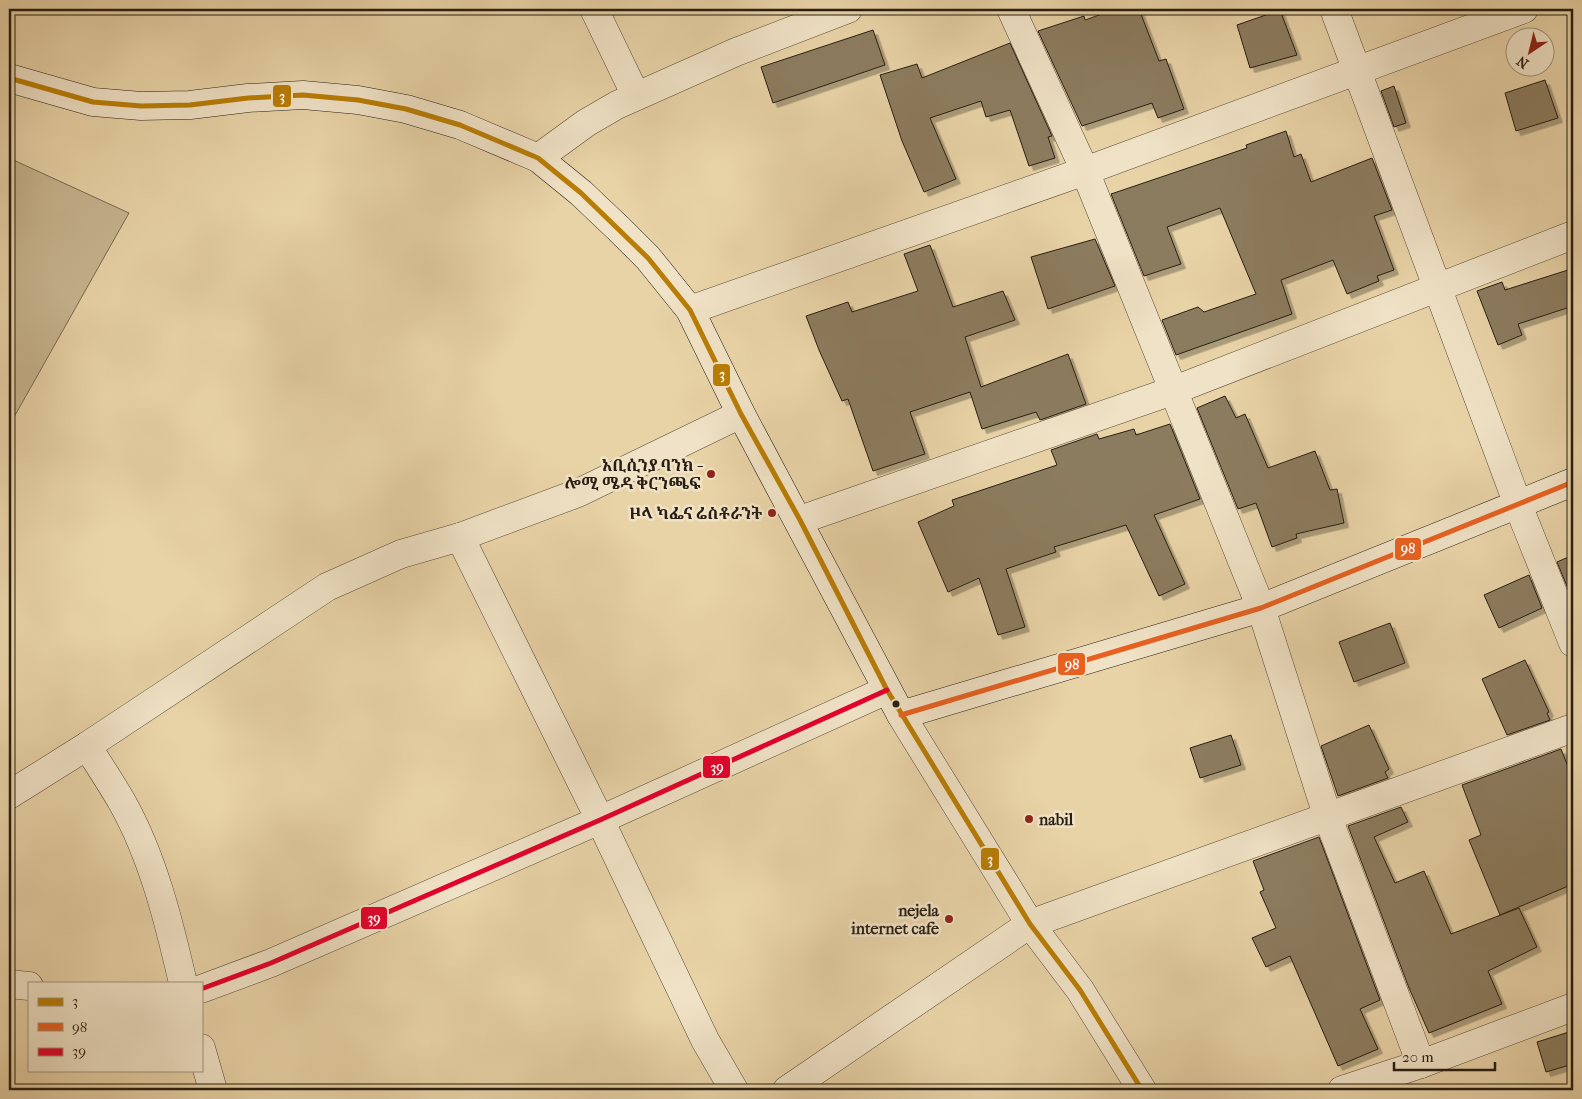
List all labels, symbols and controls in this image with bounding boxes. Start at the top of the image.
north arrow [1504,28,1554,78]
text: N [1513,52,1532,72]
line badge: 3 [272,84,292,108]
text: 3 [279,88,285,105]
line badge: 3 [712,363,731,387]
text: 3 [719,366,725,383]
place label: አቢሲንያ ባንክ - ሎሚ ሜዳ ቅርንጫፍ [564,456,704,493]
marker: አቢሲንያ ባንክ - ሎሚ ሜዳ ቅርንጫፍ [705,468,717,480]
place label: ዞላ ካፌና ሬስቶራንት [629,504,762,523]
marker: ዞላ ካፌና ሬስቶራንት [766,507,778,519]
line badge: 98 [1394,537,1422,561]
text: 98 [1400,540,1415,557]
line badge: 98 [1057,652,1086,676]
text: 98 [1064,656,1079,673]
unlabelled marker [891,699,901,709]
line badge: 39 [702,755,731,779]
text: 39 [710,759,724,776]
place label: nabil [1038,810,1074,829]
marker: nabil [1023,813,1035,825]
line badge: 3 [980,847,1000,871]
text: 3 [987,851,993,868]
place label: nejela internet cafe [850,901,940,938]
line badge: 39 [360,906,388,930]
text: 39 [367,910,381,927]
marker: nejela internet cafe [943,913,955,925]
legend [28,982,202,1072]
text: 3 [72,992,78,1010]
text: 98 [72,1018,87,1036]
scale bar [1394,1039,1496,1071]
text: 39 [72,1042,86,1060]
text: 20 m [1402,1048,1434,1066]

